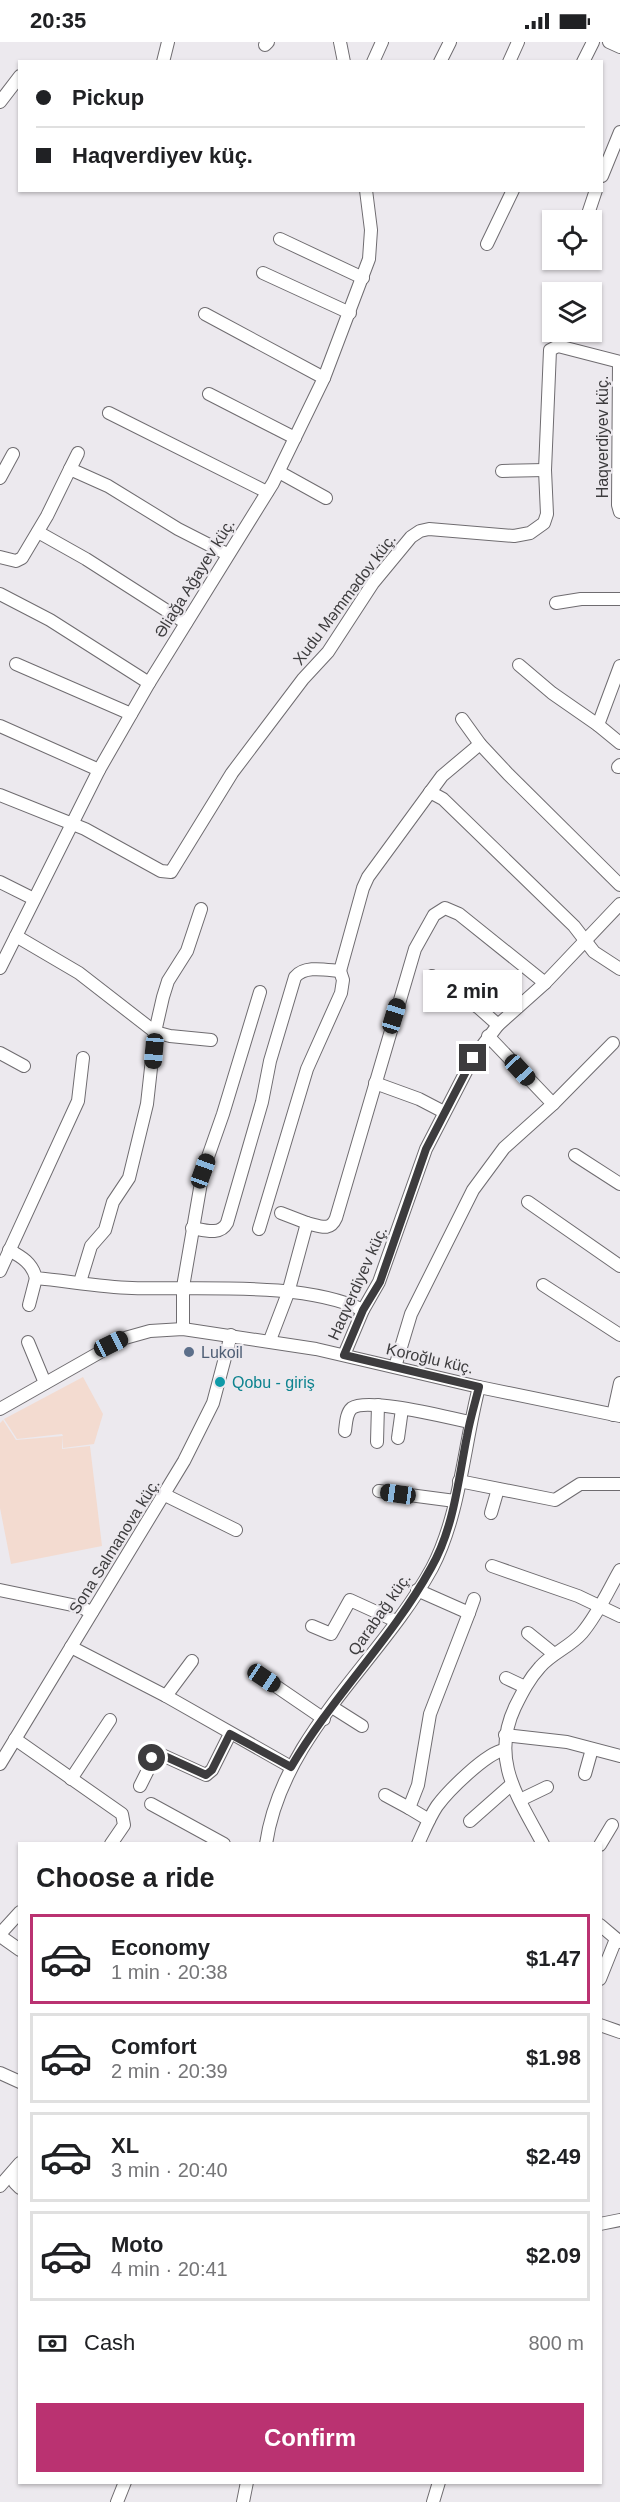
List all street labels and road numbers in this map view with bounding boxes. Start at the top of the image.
street label: Haqverdiyev küç. [594,376,611,498]
street label: Əliağa Ağayev küç. [151,516,238,641]
street label: Xudu Məmmədov küç. [290,531,399,668]
street label: Haqverdiyev küç. [325,1224,390,1343]
street label: Koroğlu küç. [385,1340,475,1377]
street label: Sona Salmanova küç. [66,1476,163,1617]
street label: Qarabağ küç. [345,1570,414,1659]

